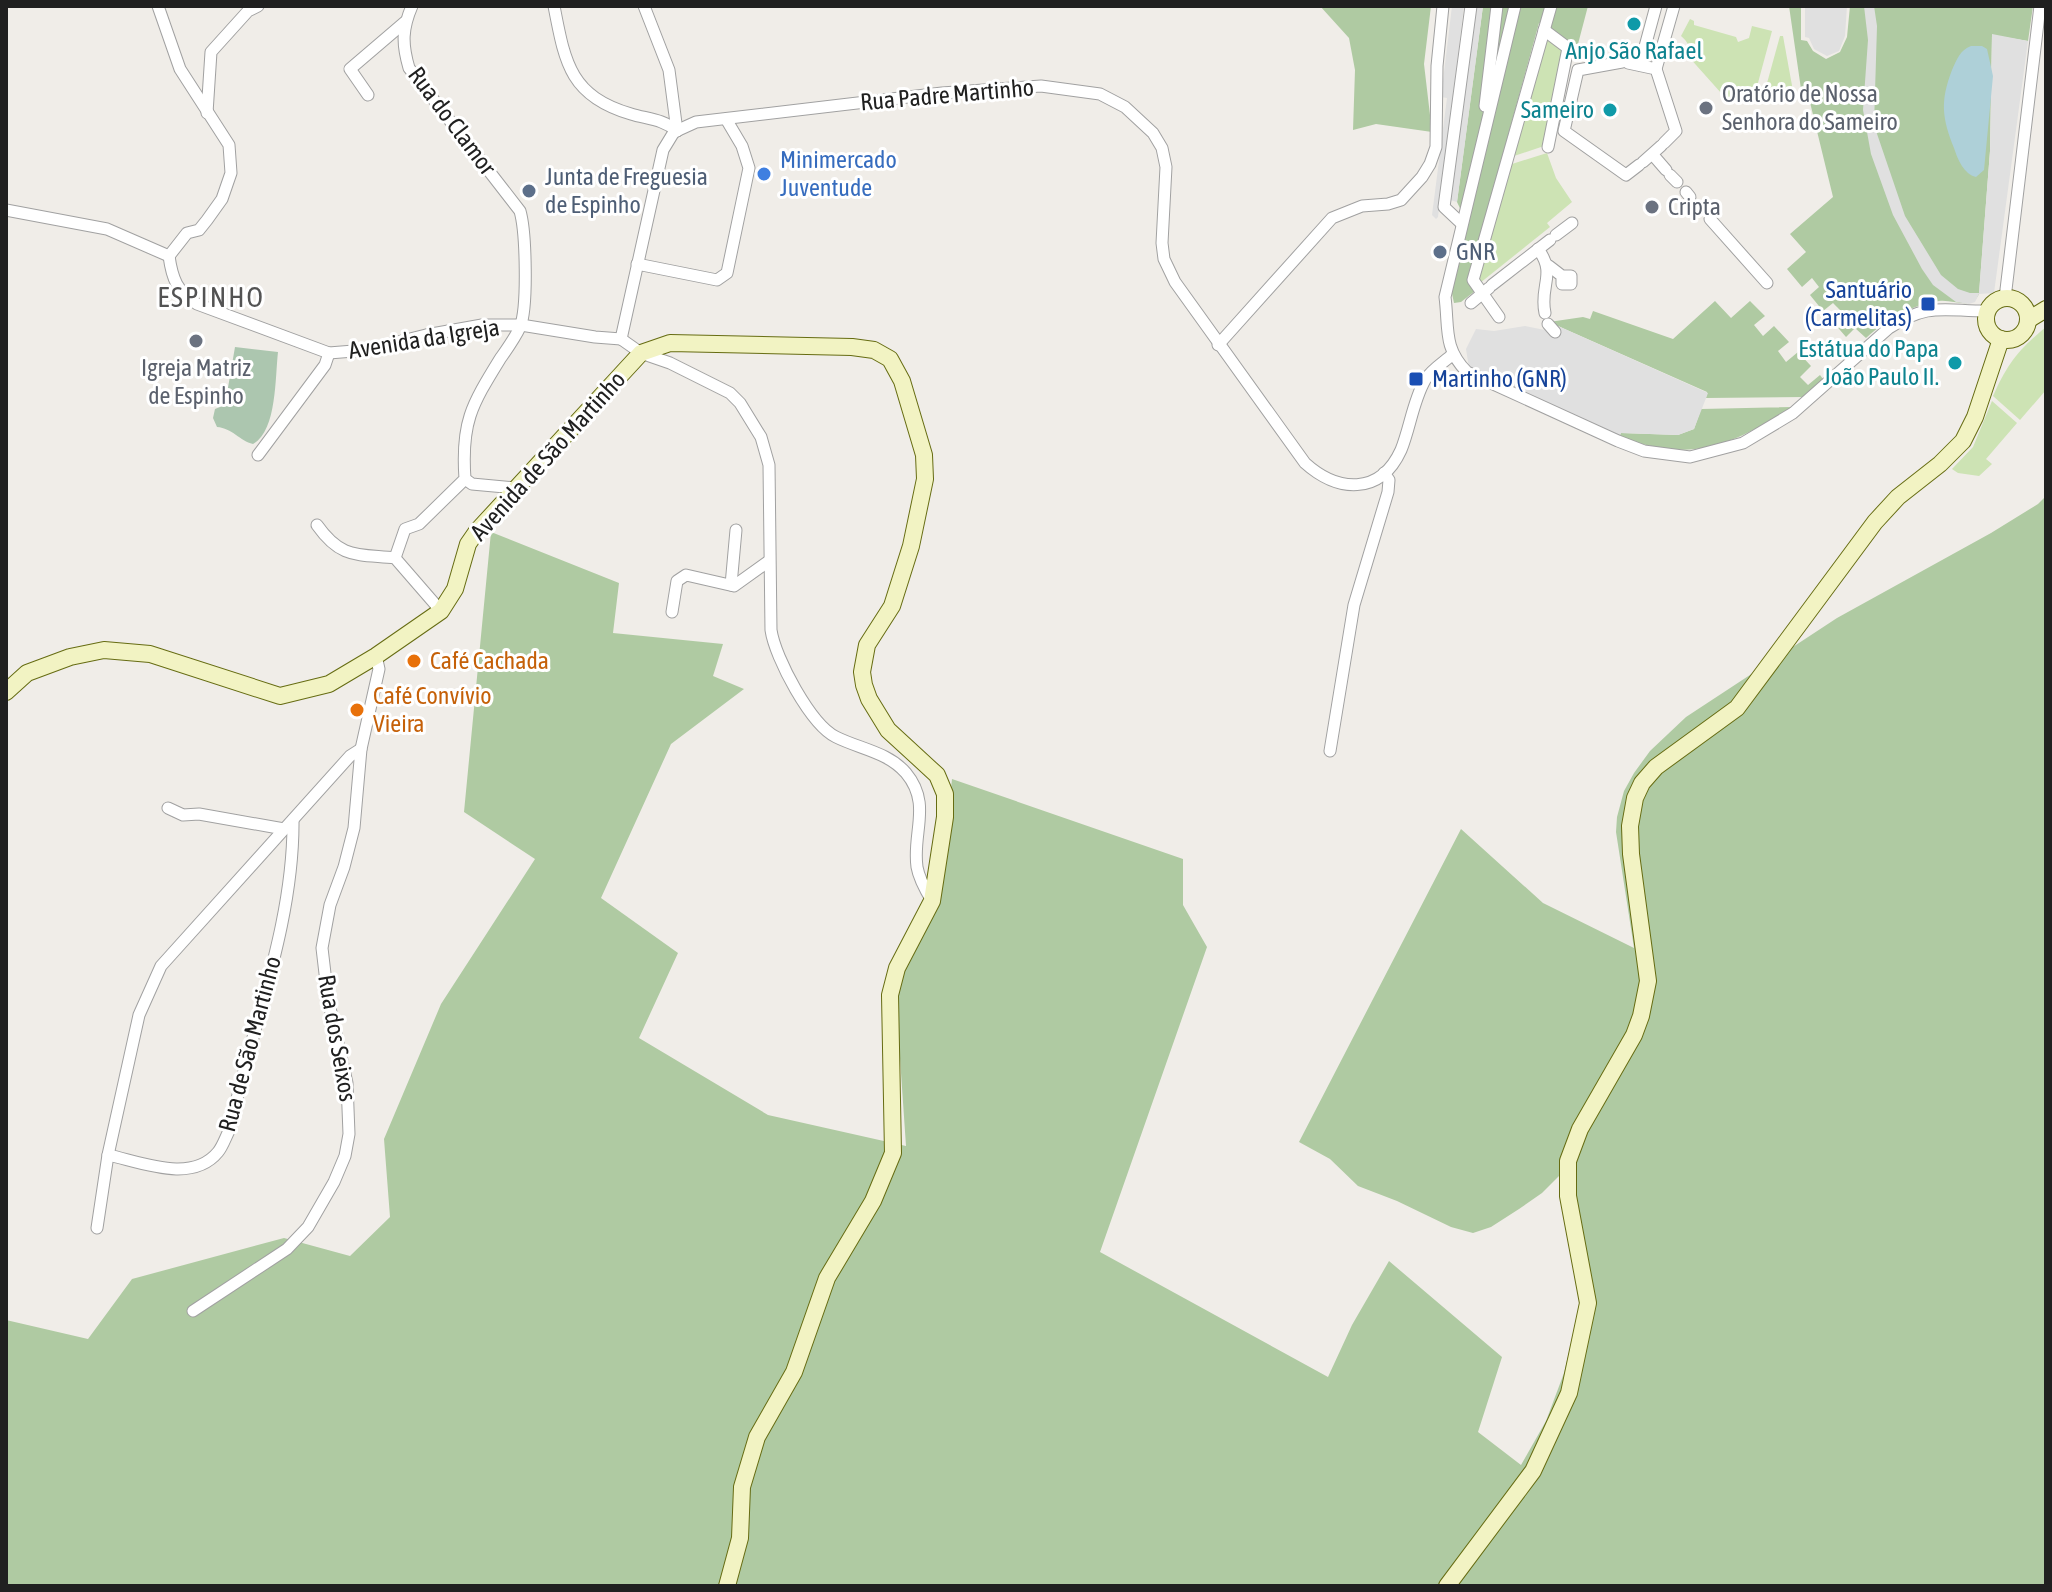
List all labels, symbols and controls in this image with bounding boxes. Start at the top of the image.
marker: Anjo São Rafael [1625,15,1643,33]
place label: Anjo São Rafael [1565,37,1703,64]
street label: Rua do Clamor [403,61,502,181]
street label: Rua Padre Martinho [859,73,1035,116]
place label: Oratório de Nossa Senhora do Sameiro [1722,80,1898,135]
place label: Sameiro [1521,96,1594,123]
marker: Oratório de Nossa Senhora do Sameiro [1697,99,1715,117]
marker: Sameiro [1601,101,1619,119]
place label: Minimercado Juventude [780,146,897,201]
place label: Junta de Freguesia de Espinho [545,163,708,218]
marker: Minimercado Juventude [755,165,773,183]
marker: Junta de Freguesia de Espinho [520,182,538,200]
place label: Cripta [1668,193,1721,220]
marker: Cripta [1643,198,1661,216]
place label: GNR [1456,238,1495,265]
marker: GNR [1431,243,1449,261]
place label: Santuário (Carmelitas) [1805,276,1912,331]
district label: ESPINHO [157,281,265,313]
marker: Santuário (Carmelitas) [1919,295,1937,313]
street label: Avenida da Igreja [347,313,501,364]
marker: Igreja Matriz de Espinho [187,332,205,350]
place label: Estátua do Papa João Paulo II. [1798,335,1939,390]
place label: Igreja Matriz de Espinho [141,354,251,409]
marker: Estátua do Papa João Paulo II. [1946,354,1964,372]
place label: Martinho (GNR) [1432,365,1567,392]
street label: Avenida de São Martinho [465,366,631,546]
marker: Martinho (GNR) [1407,370,1425,388]
place label: Café Cachada [430,647,549,674]
marker: Café Cachada [405,652,423,670]
place label: Café Convívio Vieira [373,682,492,737]
marker: Café Convívio Vieira [348,701,366,719]
street label: Rua de São Martinho [213,953,286,1135]
street label: Rua dos Seixos [313,972,362,1103]

